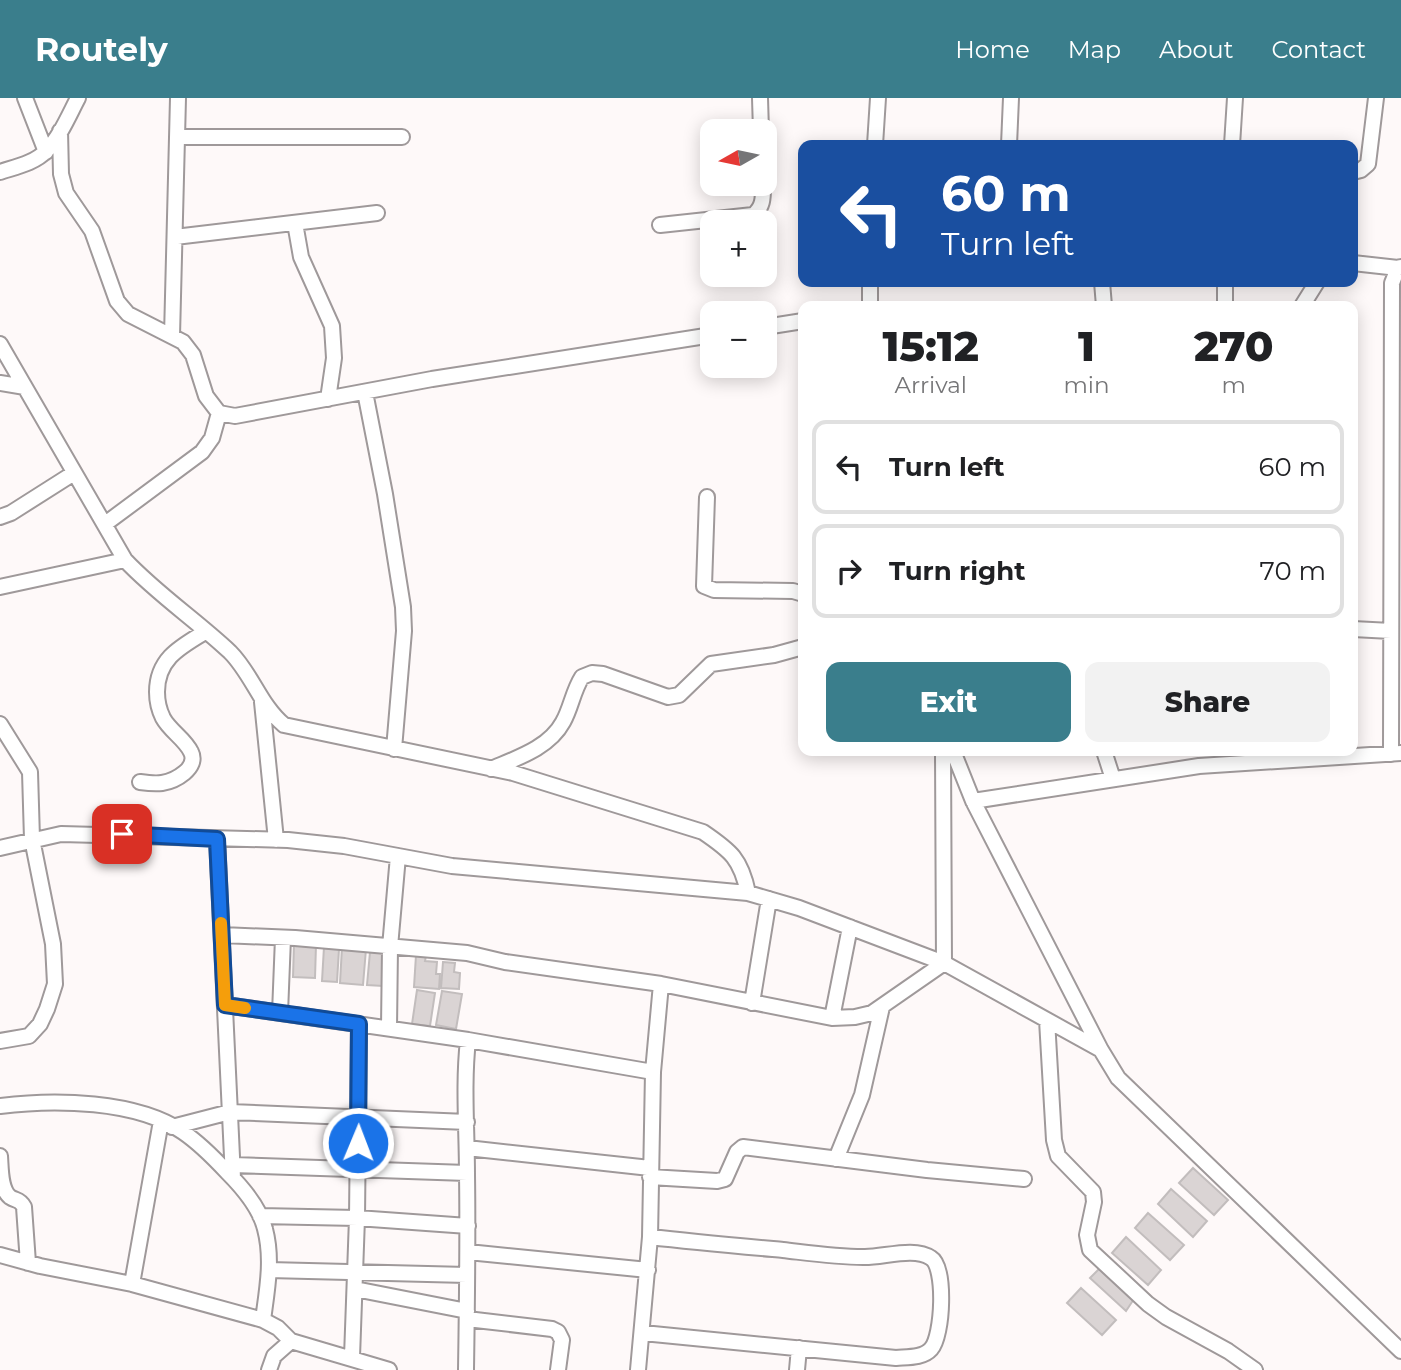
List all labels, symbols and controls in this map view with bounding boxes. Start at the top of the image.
text: Routely [35,29,168,69]
text: Home [955,35,1030,64]
text: Map [1068,35,1121,64]
text: About [1159,35,1233,64]
text: Contact [1271,35,1366,64]
north arrow [700,119,777,196]
map controls [700,119,777,378]
text: 60 m [941,164,1071,223]
icon: left [826,168,917,259]
button: + [700,210,777,287]
text: Turn left [941,224,1075,263]
button: − [700,301,777,378]
text: 15:12 [882,320,979,372]
text: 1 [1078,320,1095,372]
text: 270 [1194,320,1274,372]
text: Arrival [894,371,967,399]
text: min [1063,371,1110,399]
text: m [1222,371,1246,399]
icon: left [830,448,868,486]
text: Turn left [889,451,1005,483]
text: 60 m [1259,451,1326,483]
icon: right [830,552,868,590]
text: Turn right [889,555,1025,587]
text: 70 m [1260,555,1326,587]
button: Exit [826,662,1071,742]
button: Share [1085,662,1330,742]
pin [92,804,152,864]
icon: arrive [103,815,141,853]
position arrow [321,1106,395,1180]

